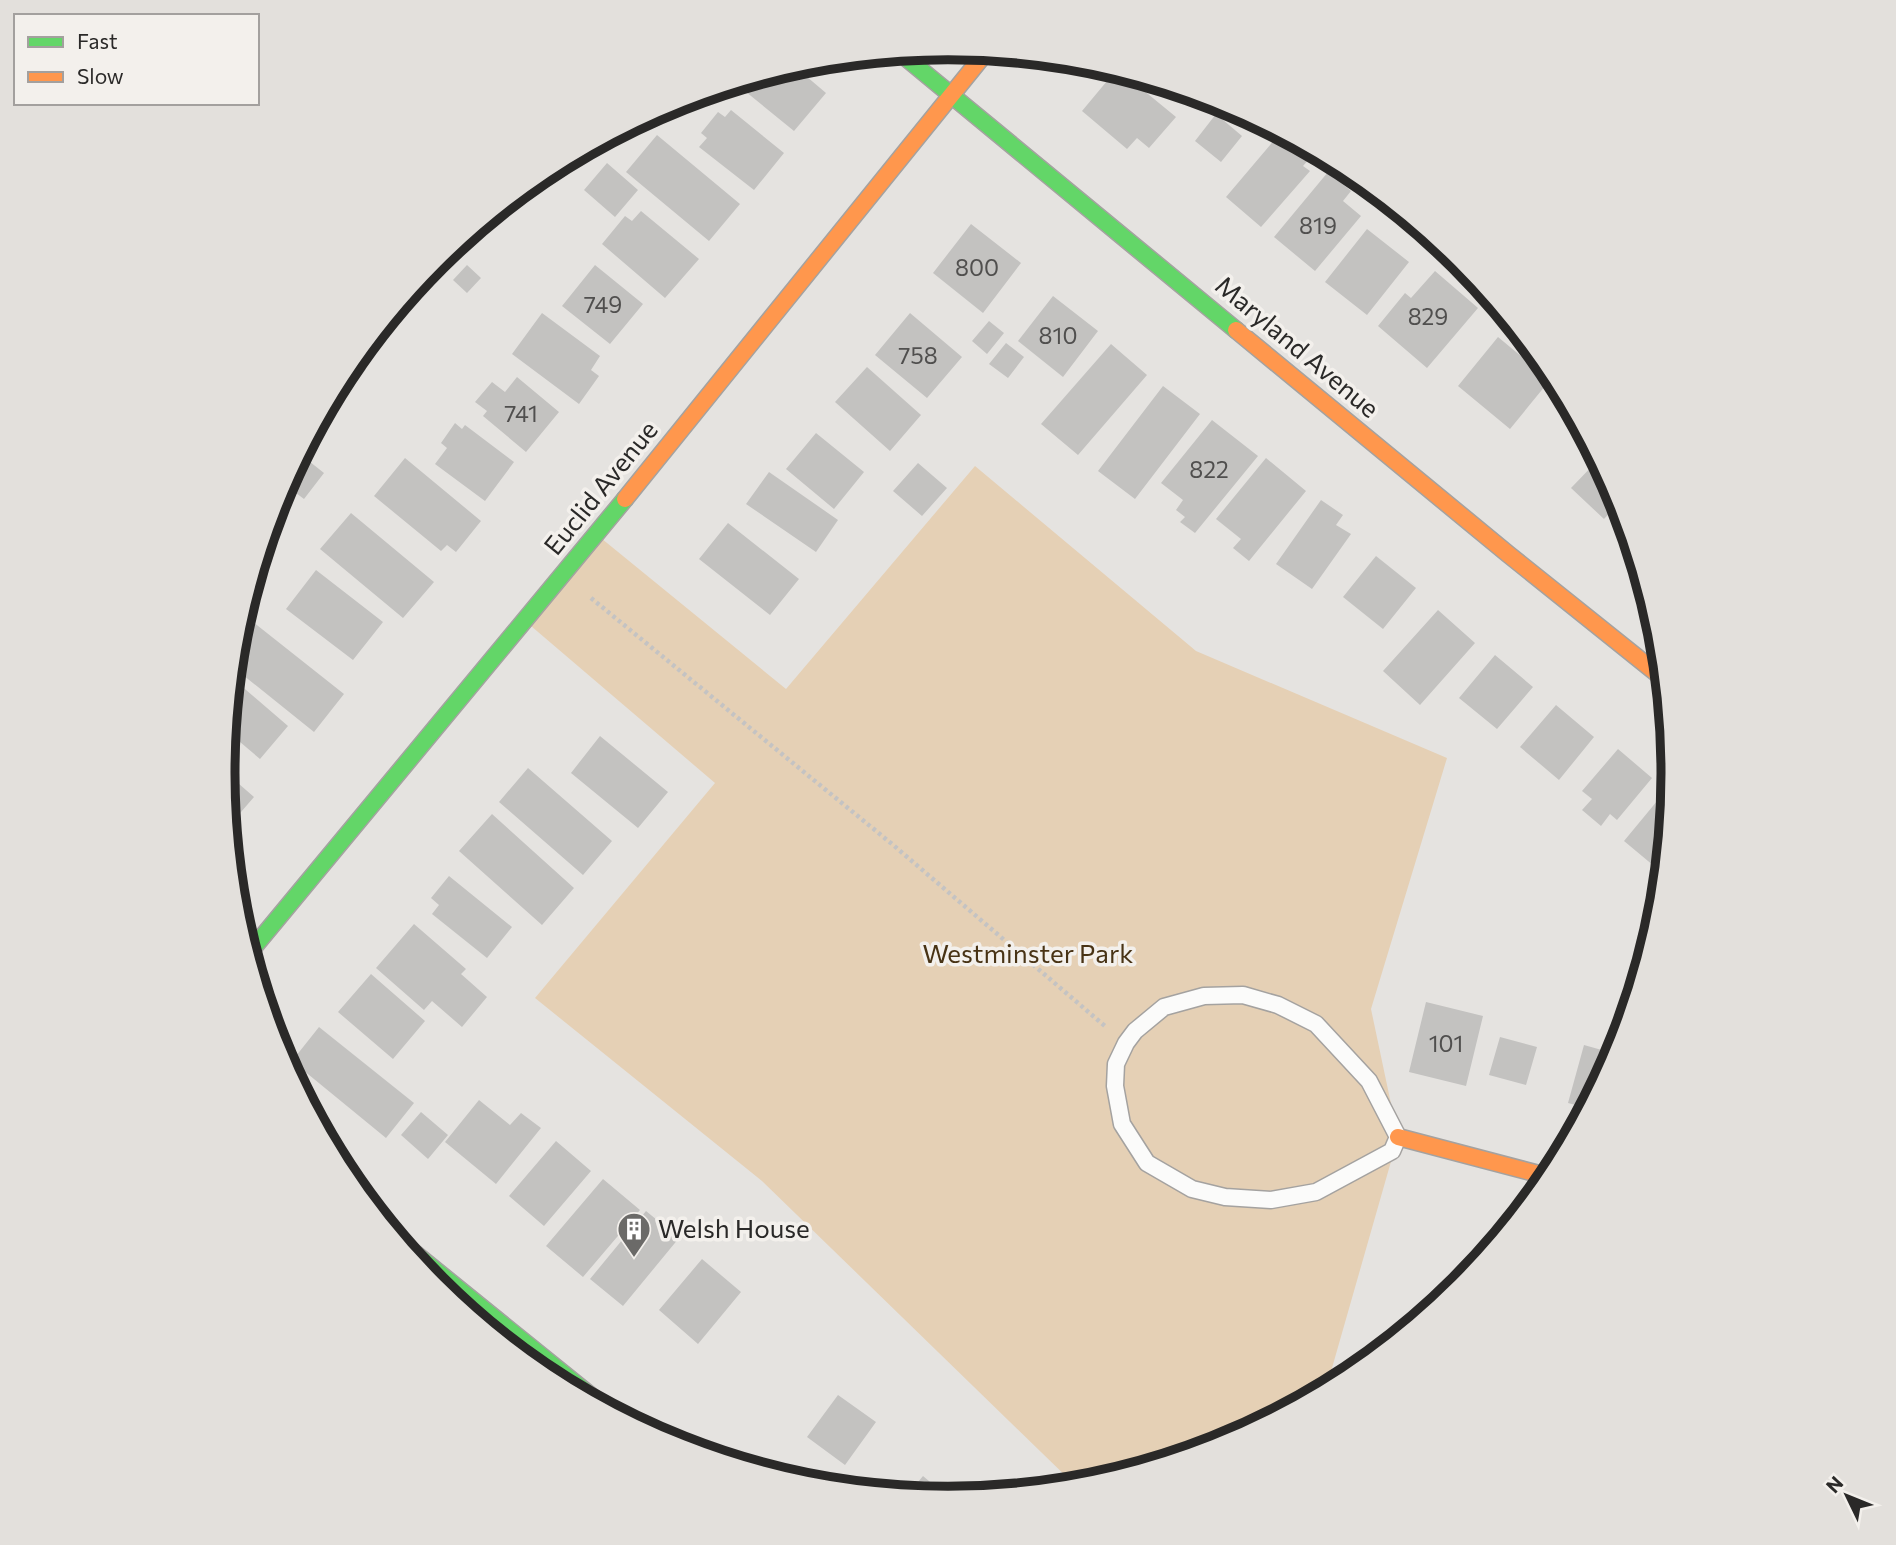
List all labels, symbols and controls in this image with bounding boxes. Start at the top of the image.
legend [14,14,259,105]
text: Fast [77,28,118,53]
text: Slow [77,63,124,88]
house number: 819 [1299,211,1337,239]
house number: 800 [955,253,999,281]
street label: Maryland Avenue [1210,268,1386,423]
house number: 749 [584,290,622,318]
house number: 829 [1408,302,1448,330]
house number: 810 [1039,321,1077,349]
house number: 758 [898,341,938,369]
house number: 741 [504,399,538,427]
street label: Euclid Avenue [537,414,663,560]
house number: 822 [1189,455,1229,483]
park label: Westminster Park [923,937,1133,968]
house number: 101 [1429,1029,1463,1057]
building icon: Welsh House [615,1210,653,1259]
place label: Welsh House [658,1212,810,1243]
north arrow [1812,1461,1882,1531]
text: N [1821,1471,1847,1497]

